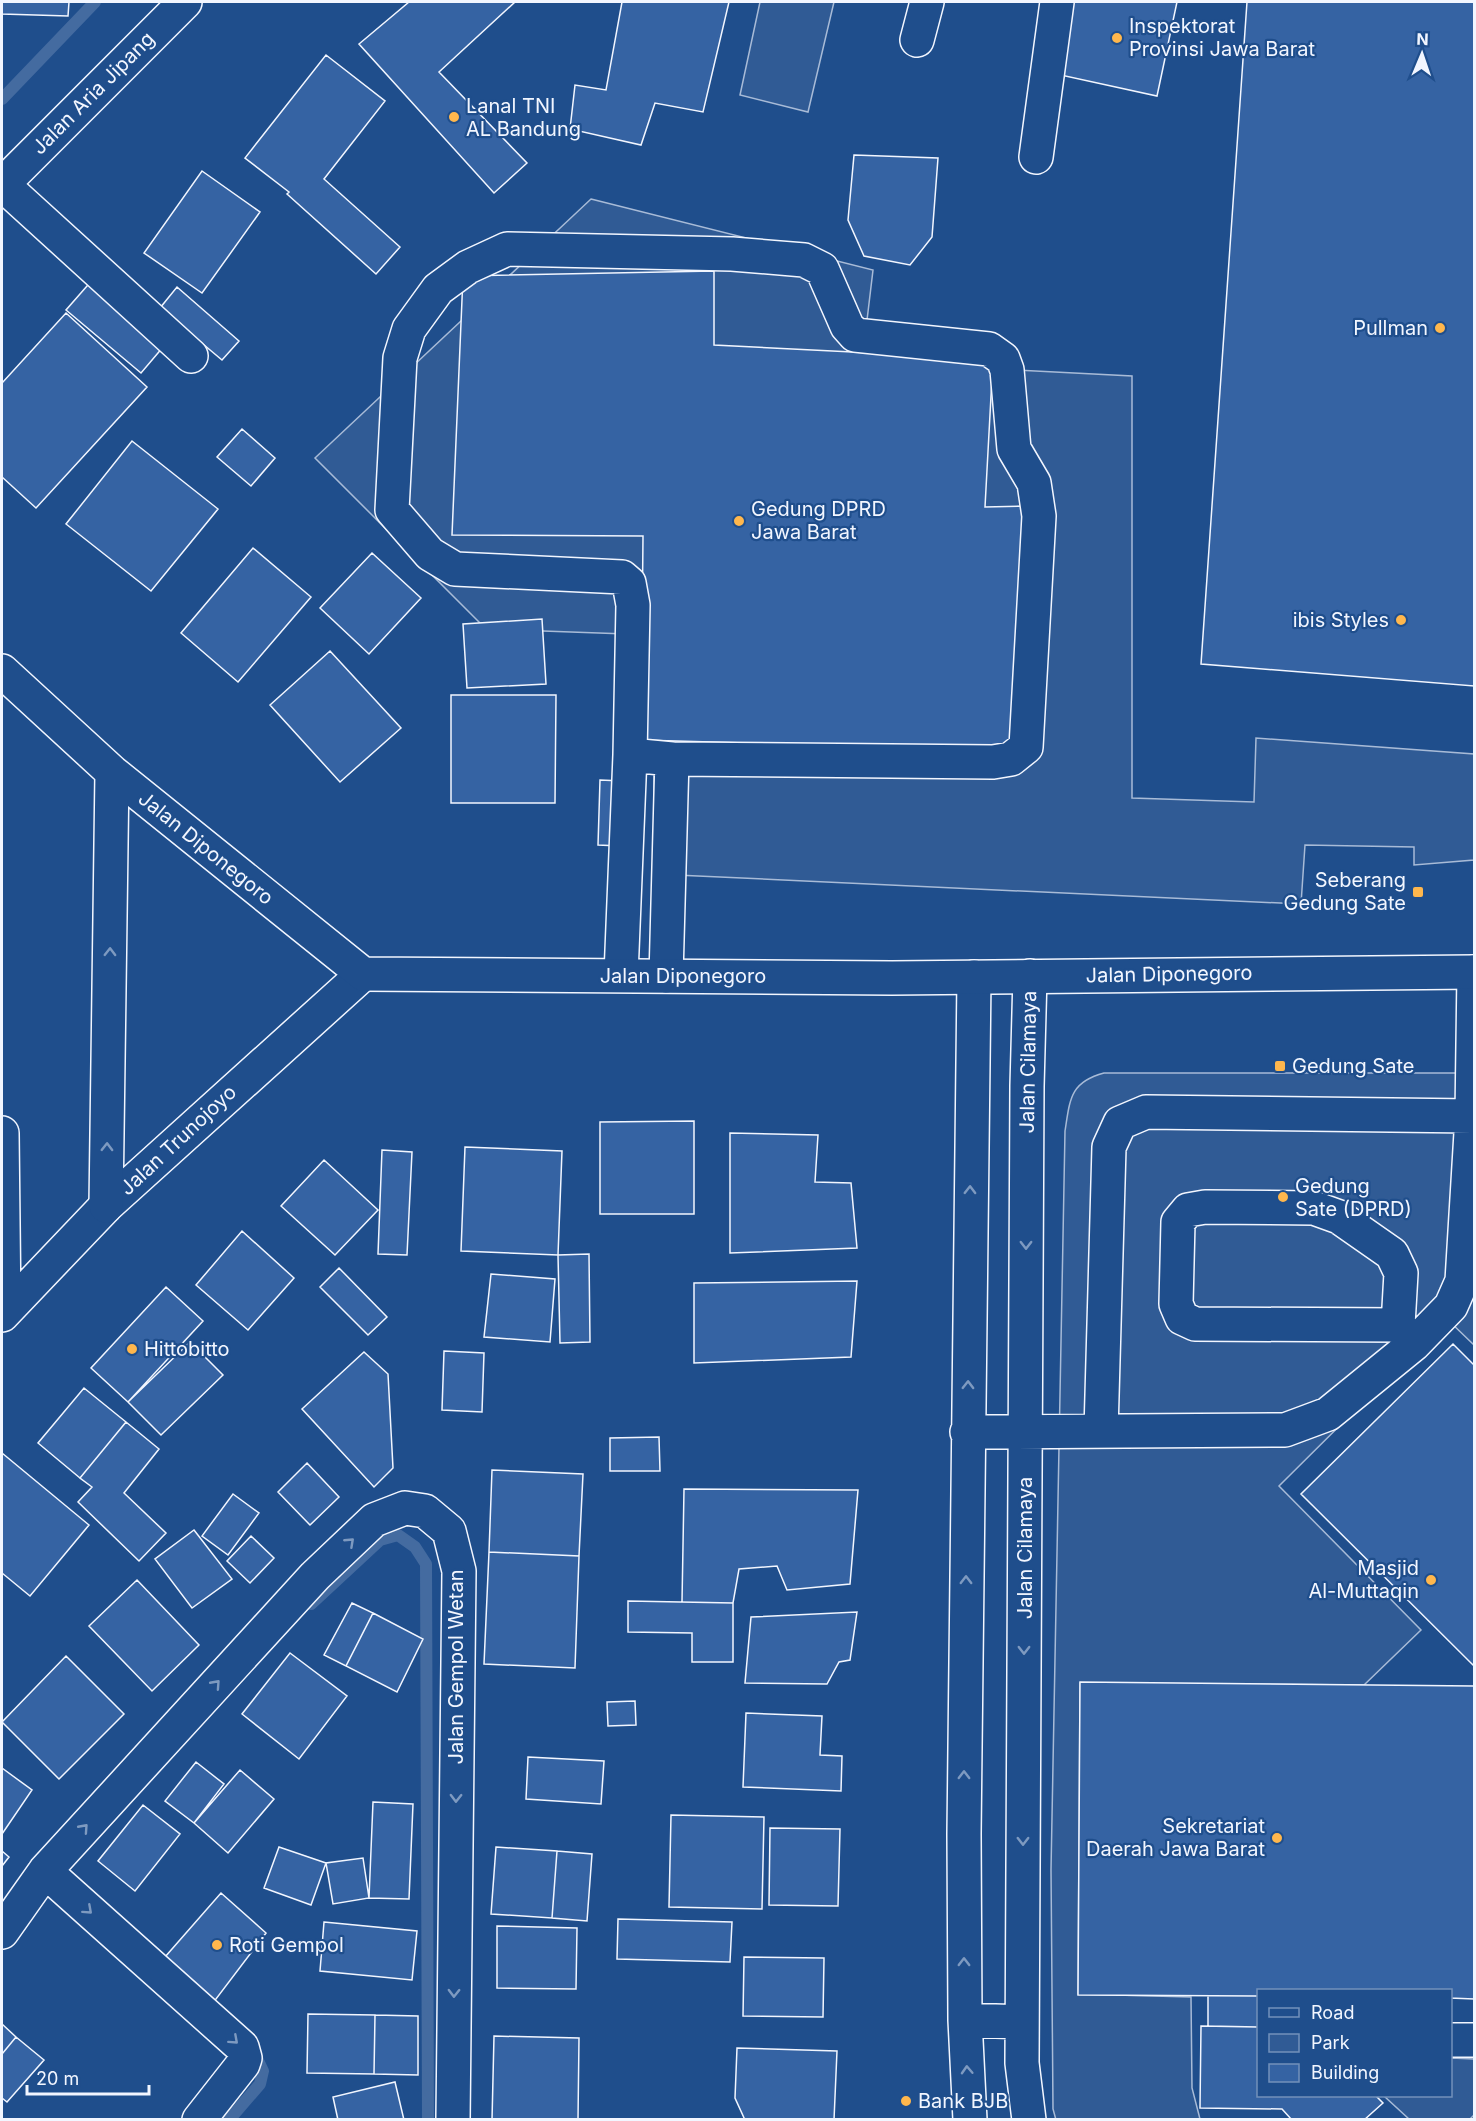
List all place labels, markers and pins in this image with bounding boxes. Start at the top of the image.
place label: Inspektorat Provinsi Jawa Barat [1129,14,1315,61]
marker: Inspektorat Provinsi Jawa Barat [1110,31,1124,45]
place label: Lanal TNI AL Bandung [466,94,581,141]
marker: Lanal TNI AL Bandung [447,110,461,124]
place label: Pullman [1353,316,1428,340]
marker: Pullman [1433,321,1447,335]
place label: Gedung DPRD Jawa Barat [751,497,886,544]
marker: Gedung DPRD Jawa Barat [732,514,746,528]
place label: ibis Styles [1293,608,1389,632]
marker: ibis Styles [1394,613,1408,627]
place label: Seberang Gedung Sate [1284,868,1406,915]
marker: Seberang Gedung Sate [1411,885,1425,899]
place label: Gedung Sate [1292,1054,1414,1078]
marker: Gedung Sate [1273,1059,1287,1073]
place label: Gedung Sate (DPRD) [1295,1174,1412,1221]
marker: Gedung Sate (DPRD) [1276,1190,1290,1204]
place label: Hittobitto [144,1337,230,1361]
marker: Hittobitto [125,1342,139,1356]
place label: Masjid Al-Muttaqin [1308,1556,1419,1603]
marker: Masjid Al-Muttaqin [1424,1573,1438,1587]
place label: Sekretariat Daerah Jawa Barat [1086,1814,1265,1861]
marker: Sekretariat Daerah Jawa Barat [1270,1831,1284,1845]
place label: Roti Gempol [229,1933,344,1957]
marker: Roti Gempol [210,1938,224,1952]
place label: Bank BJB [918,2089,1008,2113]
marker: Bank BJB [899,2094,913,2108]

